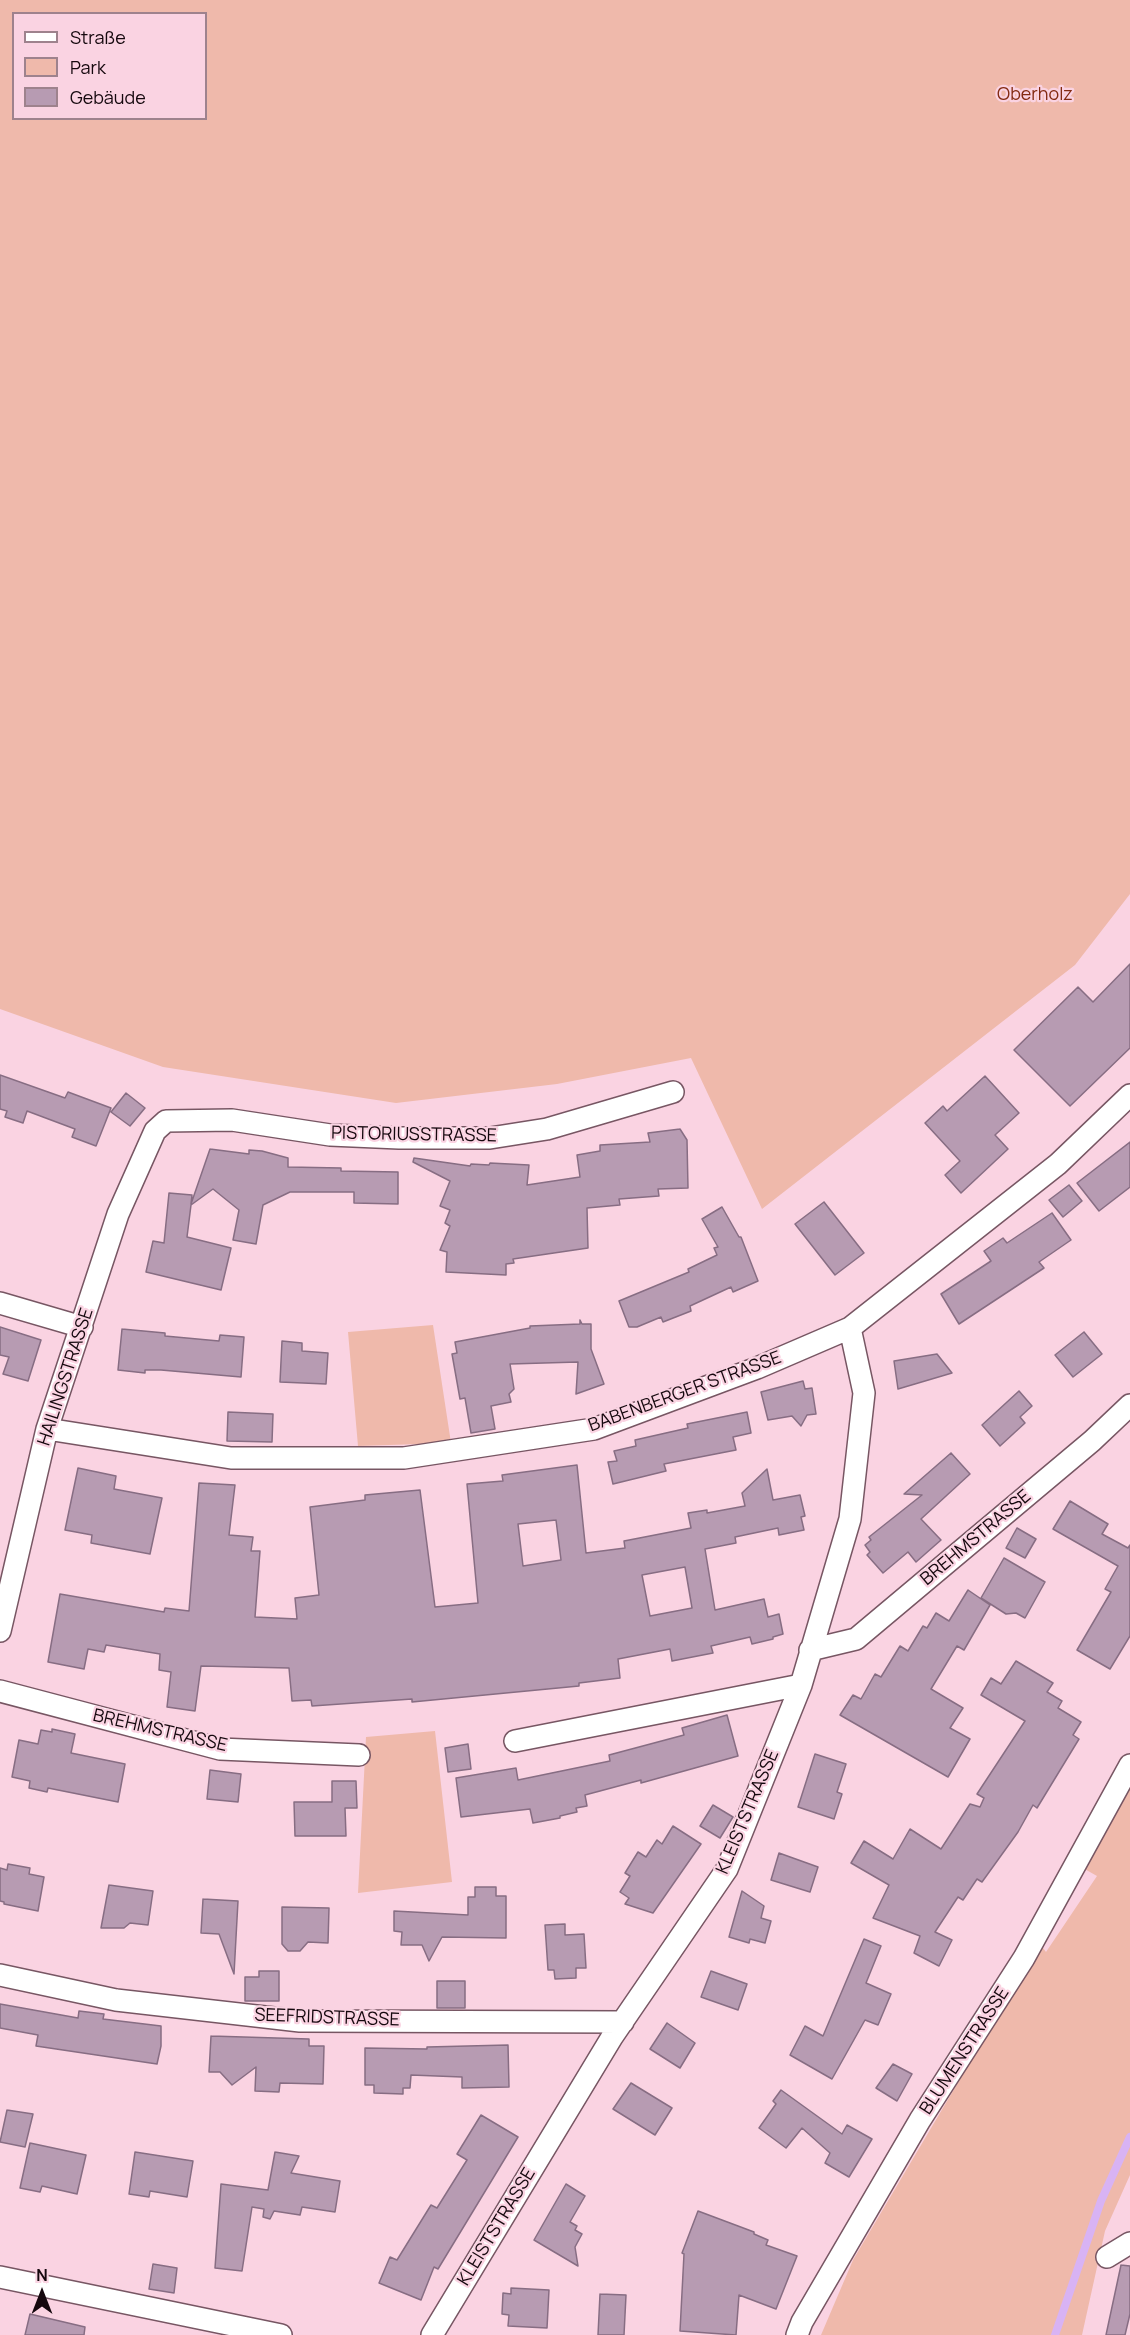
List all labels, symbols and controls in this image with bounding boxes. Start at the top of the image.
legend [12,12,207,120]
text: Straße [70,25,126,49]
text: Park [70,55,106,79]
park label: Oberholz [997,84,1073,106]
text: Gebäude [70,85,146,109]
street label: PISTORIUSSTRASSE [331,1123,497,1147]
street label: HAILINGSTRASSE [34,1306,98,1448]
street label: BABENBERGER STRASSE [586,1347,784,1437]
street label: BREHMSTRASSE [917,1486,1035,1590]
street label: BREHMSTRASSE [91,1705,229,1757]
street label: KLEISTSTRASSE [712,1747,784,1877]
street label: BLUMENSTRASSE [916,1983,1014,2119]
street label: SEEFRIDSTRASSE [254,2005,400,2031]
street label: KLEISTSTRASSE [453,2164,541,2290]
north arrow [12,2263,72,2323]
text: N [36,2264,48,2286]

